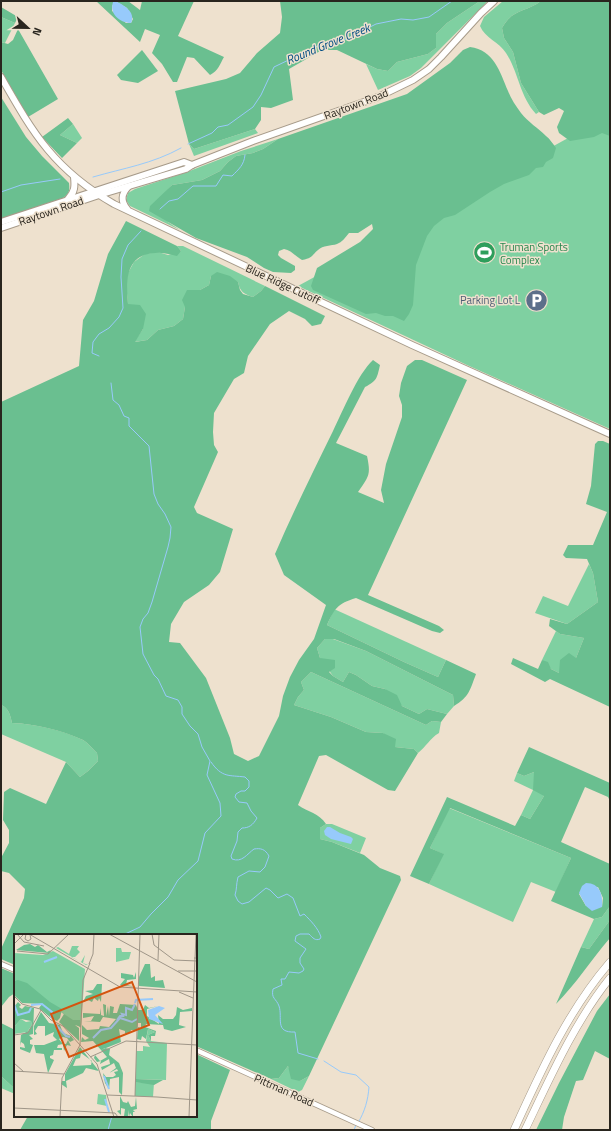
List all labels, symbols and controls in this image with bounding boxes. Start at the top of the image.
north arrow [8,8,48,48]
water label: Round Grove Creek [283,17,374,69]
text: N [28,25,46,38]
street label: Raytown Road [322,84,391,124]
street label: Raytown Road [16,192,86,230]
place label: Truman Sports Complex [500,239,568,268]
sports icon: Truman Sports Complex [472,240,498,266]
street label: Blue Ridge Cutoff [243,260,323,308]
parking icon: Parking Lot L [523,287,549,313]
place label: Parking Lot L [460,292,521,308]
inset map [14,934,197,1117]
street label: Pittman Road [252,1070,316,1110]

